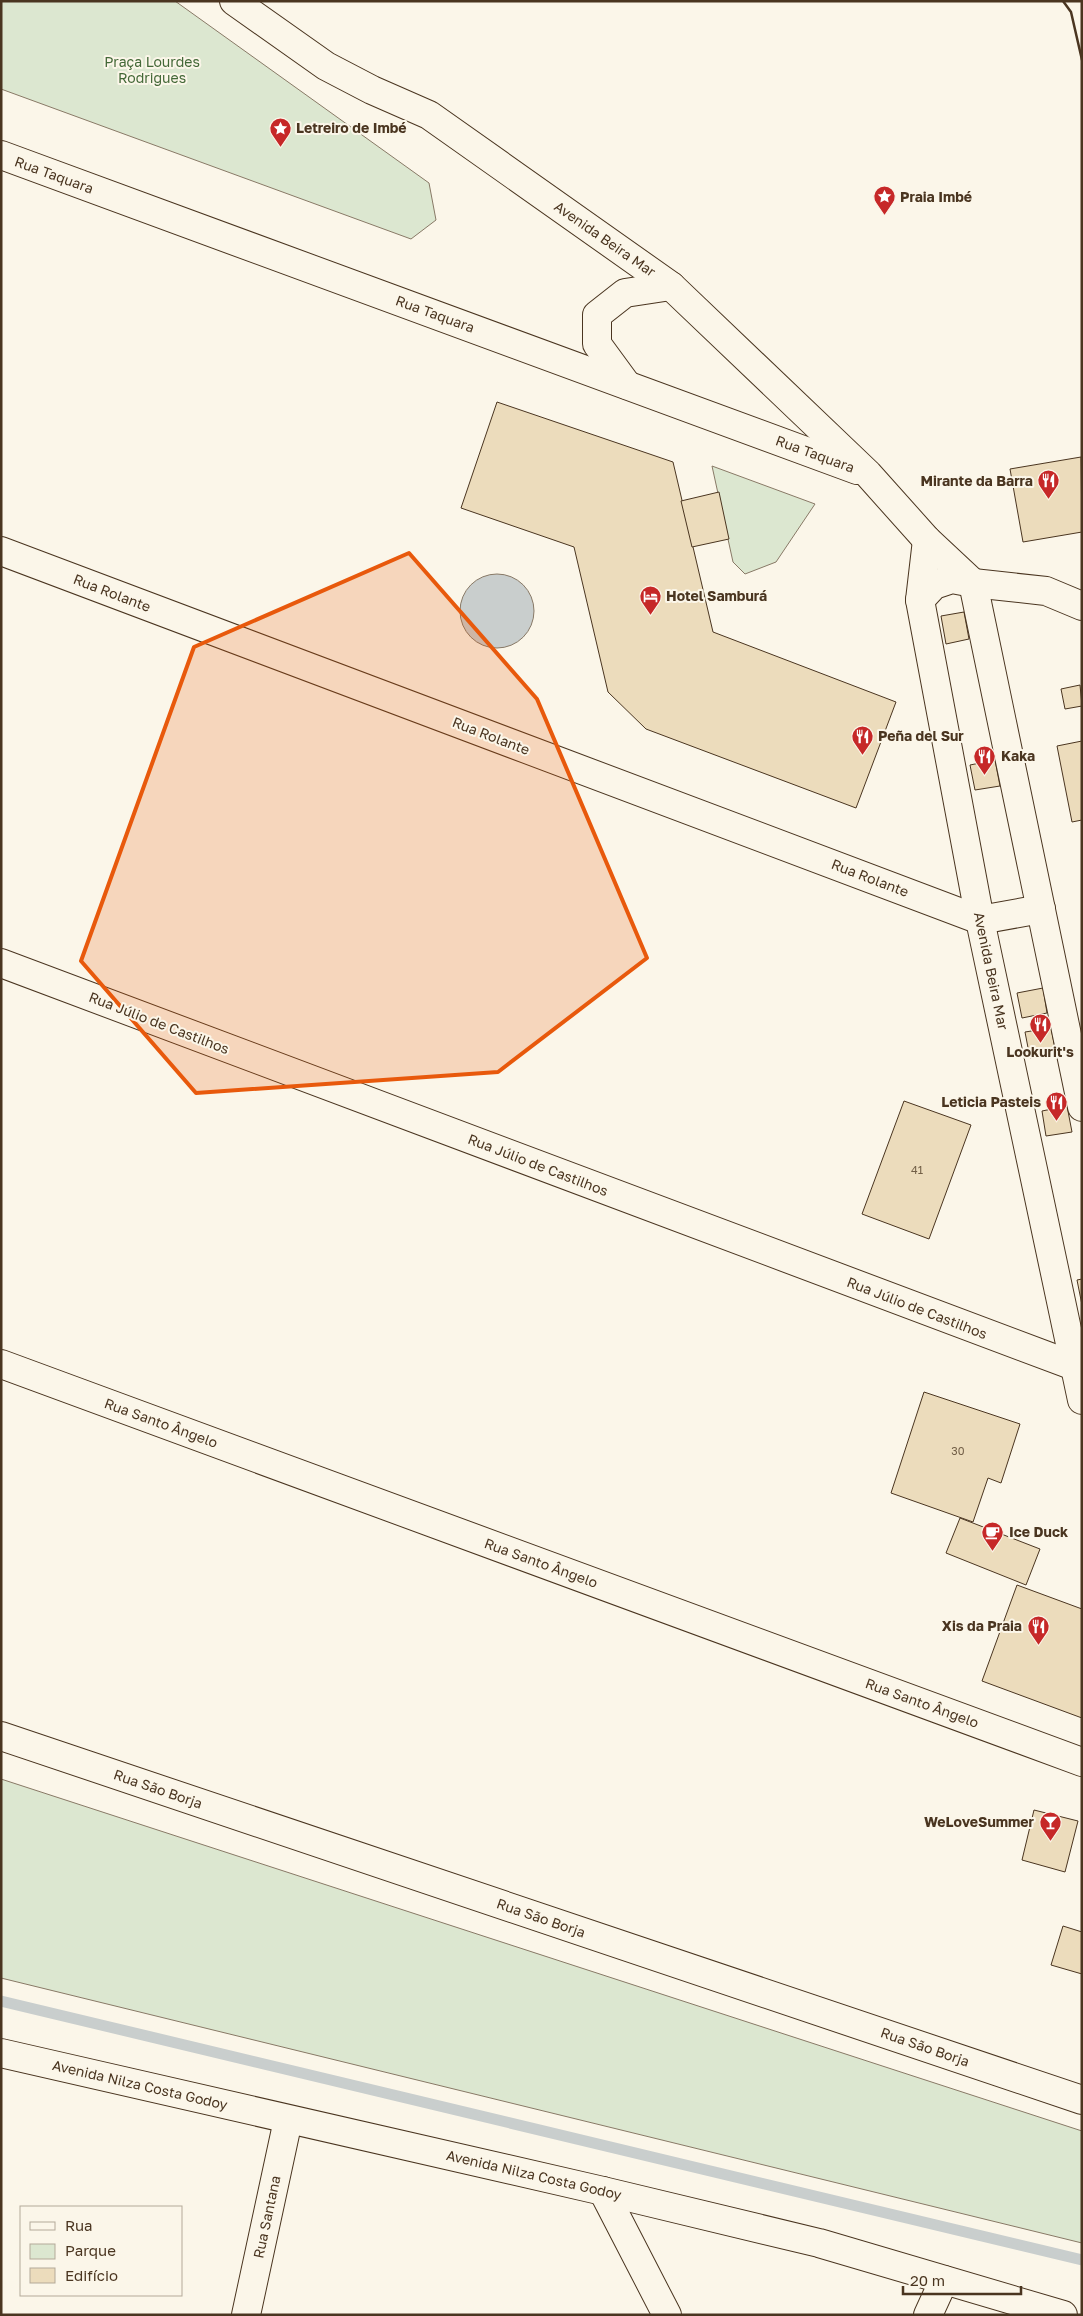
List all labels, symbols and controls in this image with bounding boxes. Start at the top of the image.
park label: Praça Lourdes Rodrigues [104,53,200,86]
place icon: Letreiro de Imbé [268,116,292,147]
place label: Letreiro de Imbé [296,119,407,136]
street label: Rua Taquara [12,152,96,197]
place icon: Praia Imbé [872,185,896,216]
place label: Praia Imbé [900,188,972,205]
street label: Avenida Beira Mar [551,197,660,280]
street label: Rua Taquara [393,291,477,336]
street label: Rua Taquara [773,431,857,476]
restaurant icon: Mirante da Barra [1037,469,1061,500]
place label: Mirante da Barra [920,472,1033,489]
street label: Rua Rolante [71,570,153,615]
hotel icon: Hotel Samburá [638,584,662,615]
place label: Hotel Samburá [666,587,767,604]
street label: Rua Rolante [450,713,532,758]
restaurant icon: Peña del Sur [850,724,874,755]
place label: Peña del Sur [878,727,964,744]
restaurant icon: Kaka [973,744,997,775]
place label: Kaka [1001,747,1035,764]
street label: Rua Rolante [829,855,911,900]
street label: Avenida Beira Mar [971,910,1012,1032]
street label: Rua Júlio de Castilhos [87,988,232,1057]
restaurant icon: Lookurit's [1028,1012,1052,1043]
place label: Lookurit's [1006,1043,1074,1060]
restaurant icon: Leticia Pasteis [1045,1090,1069,1121]
place label: Leticia Pasteis [941,1093,1041,1110]
street label: Rua Júlio de Castilhos [466,1130,611,1199]
house number: 41 [911,1163,923,1176]
street label: Rua Júlio de Castilhos [845,1273,990,1342]
street label: Rua Santo Ângelo [102,1394,220,1451]
house number: 30 [951,1444,965,1457]
cafe icon: Ice Duck [981,1520,1005,1551]
place label: Ice Duck [1009,1523,1068,1540]
street label: Rua Santo Ângelo [482,1534,600,1591]
restaurant icon: Xis da Praia [1026,1614,1050,1645]
place label: Xis da Praia [942,1617,1022,1634]
street label: Rua Santo Ângelo [863,1674,981,1731]
street label: Rua São Borja [112,1765,205,1812]
bar icon: WeLoveSummer [1038,1810,1062,1841]
place label: WeLoveSummer [924,1813,1035,1830]
street label: Rua São Borja [495,1894,588,1941]
street label: Rua São Borja [879,2023,972,2070]
street label: Avenida Nilza Costa Godoy [51,2056,230,2113]
street label: Avenida Nilza Costa Godoy [445,2146,624,2203]
street label: Rua Santana [249,2174,284,2260]
legend [20,2206,182,2296]
text: Rua [65,2216,92,2234]
text: Parque [65,2241,116,2259]
scale bar [903,2264,1020,2296]
text: Edifício [65,2266,118,2284]
text: 20 m [910,2271,945,2289]

